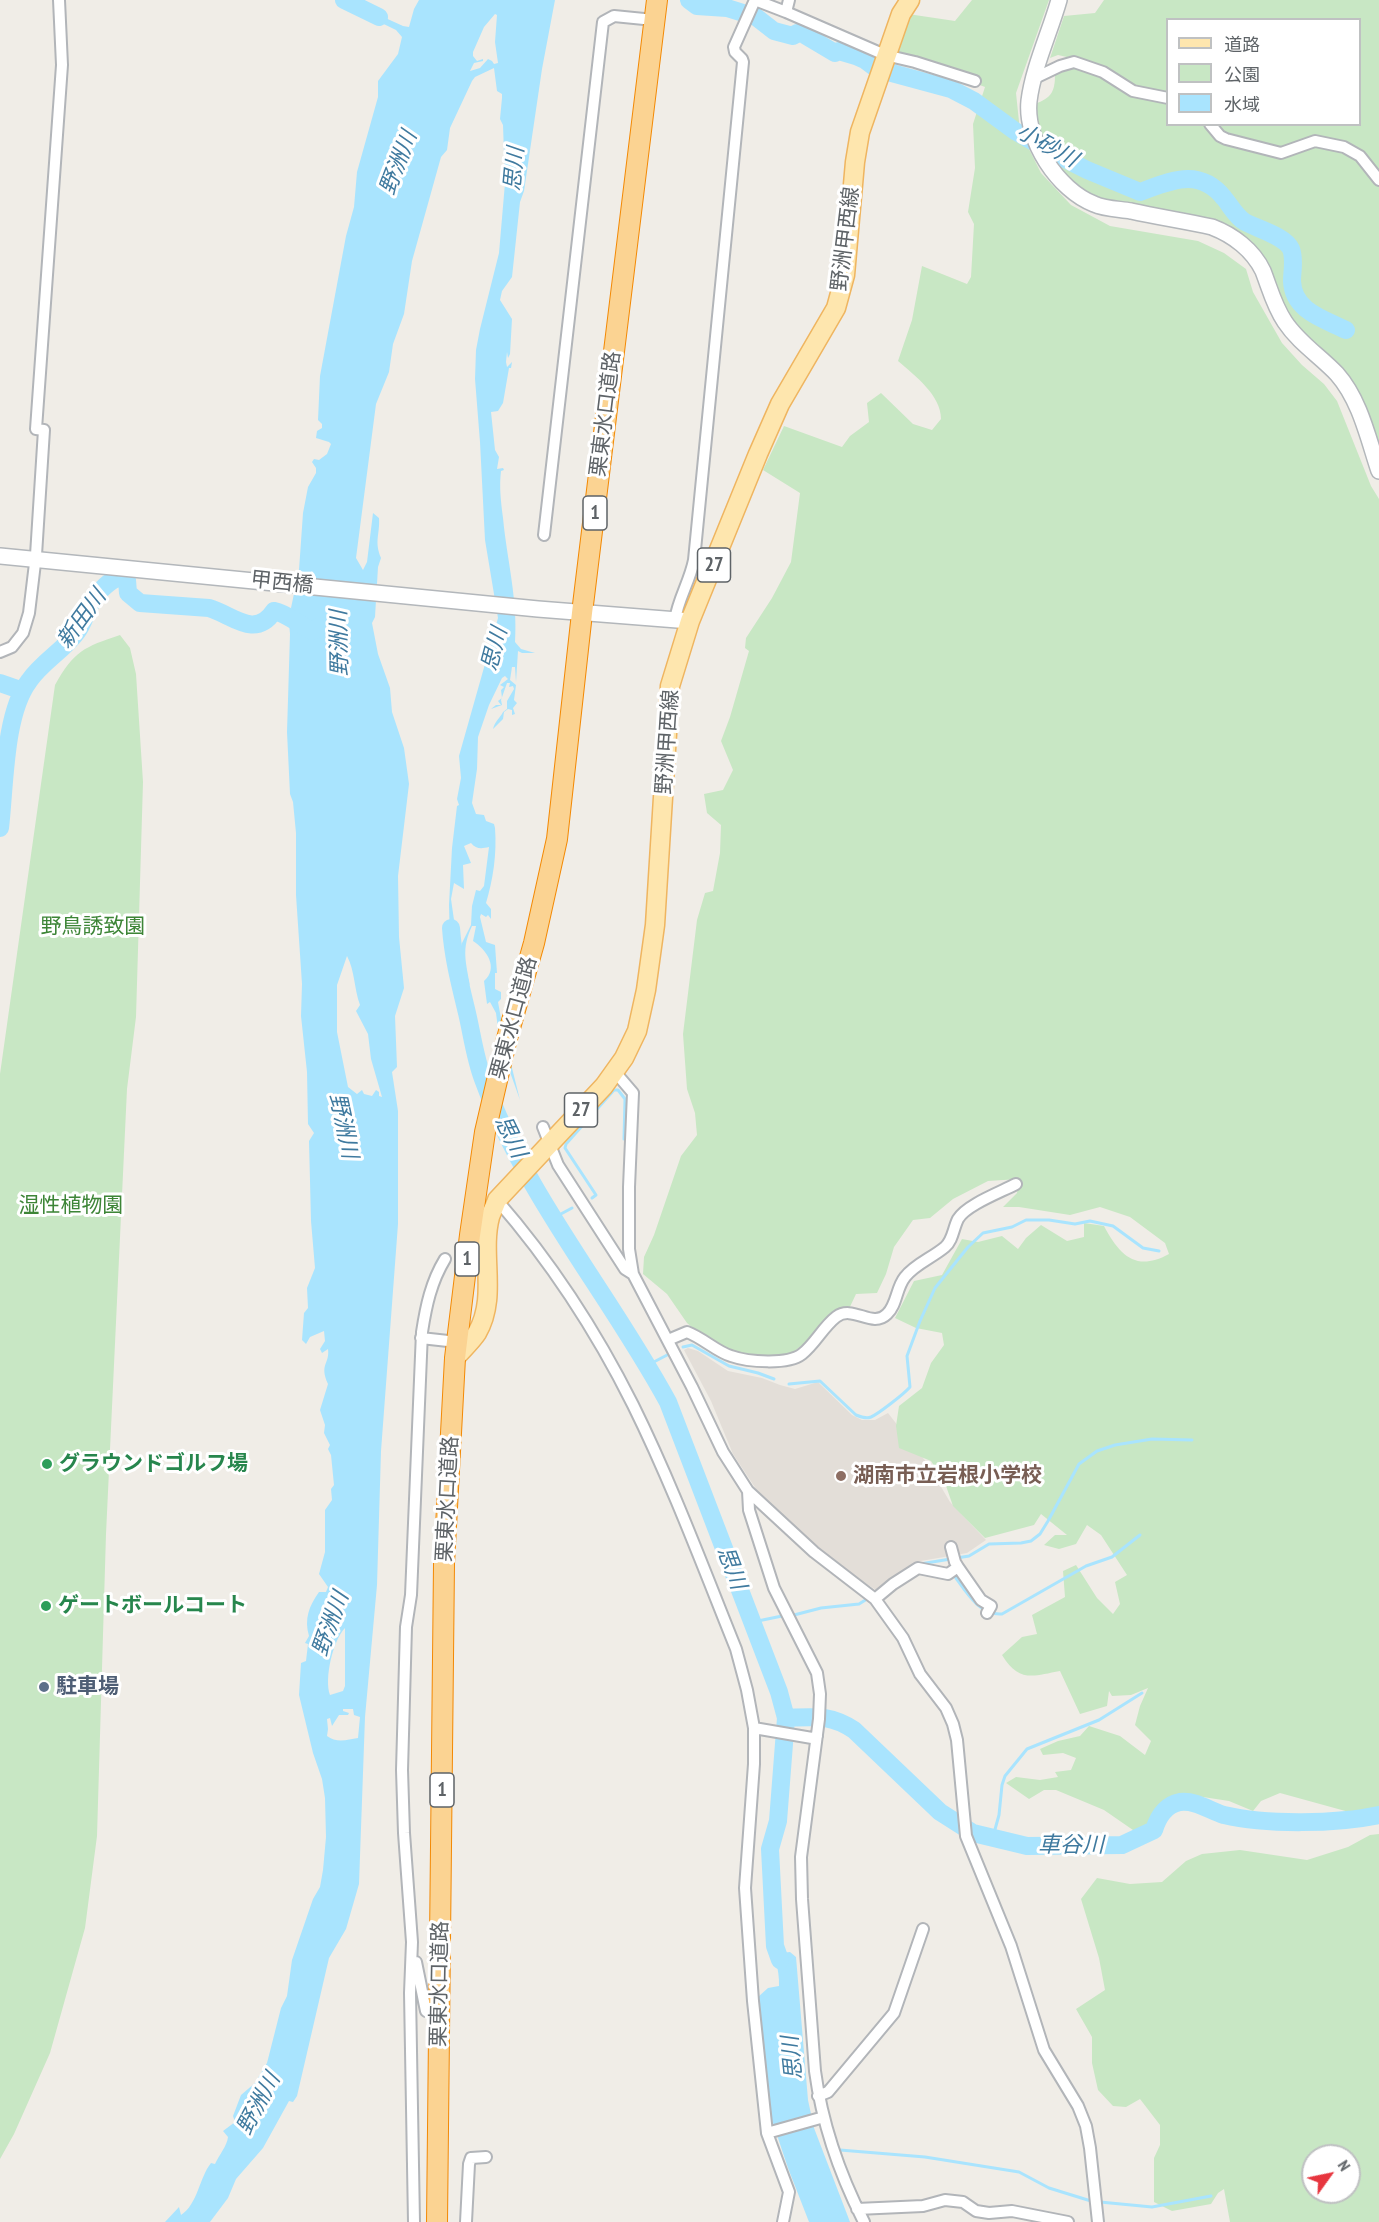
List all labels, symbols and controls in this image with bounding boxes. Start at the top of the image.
legend [1166,18,1361,126]
text: 道路 [1224,33,1260,56]
text: 公園 [1224,63,1260,86]
text: 水域 [1224,93,1260,116]
water label: 小砂川 [1012,118,1082,174]
water label: 野洲川 [375,127,423,199]
water label: 思川 [500,146,530,192]
street label: 野洲甲西線 [827,185,865,293]
street label: 栗東水口道路 [586,350,626,478]
road number: 1 [583,496,607,530]
road number: 27 [698,548,730,582]
street label: 甲西橋 [249,567,315,599]
water label: 新田川 [52,585,112,653]
water label: 野洲川 [326,610,354,676]
water label: 思川 [477,624,513,674]
street label: 野洲甲西線 [652,689,684,795]
park label: 野鳥誘致園 [41,914,145,940]
street label: 栗東水口道路 [486,954,542,1082]
water label: 野洲川 [323,1091,363,1161]
road number: 27 [564,1093,598,1127]
water label: 思川 [488,1111,532,1163]
park label: 湿性植物園 [19,1193,123,1219]
road number: 1 [455,1242,479,1276]
street label: 栗東水口道路 [432,1435,464,1563]
place label: グラウンドゴルフ場 [59,1451,248,1477]
marker: グラウンドゴルフ場 [40,1457,54,1471]
place label: 湖南市立岩根小学校 [853,1463,1042,1489]
marker: 湖南市立岩根小学校 [834,1469,848,1483]
water label: 思川 [711,1543,751,1593]
water label: 野洲川 [307,1588,355,1660]
place label: ゲートボールコート [58,1593,247,1619]
marker: ゲートボールコート [39,1599,53,1613]
place label: 駐車場 [56,1674,119,1700]
marker: 駐車場 [37,1680,51,1694]
road number: 1 [430,1773,454,1807]
water label: 車谷川 [1038,1833,1104,1859]
street label: 栗東水口道路 [426,1921,454,2047]
water label: 思川 [778,2035,808,2081]
water label: 野洲川 [232,2069,286,2139]
north arrow [1301,2144,1361,2204]
text: N [1334,2156,1355,2174]

